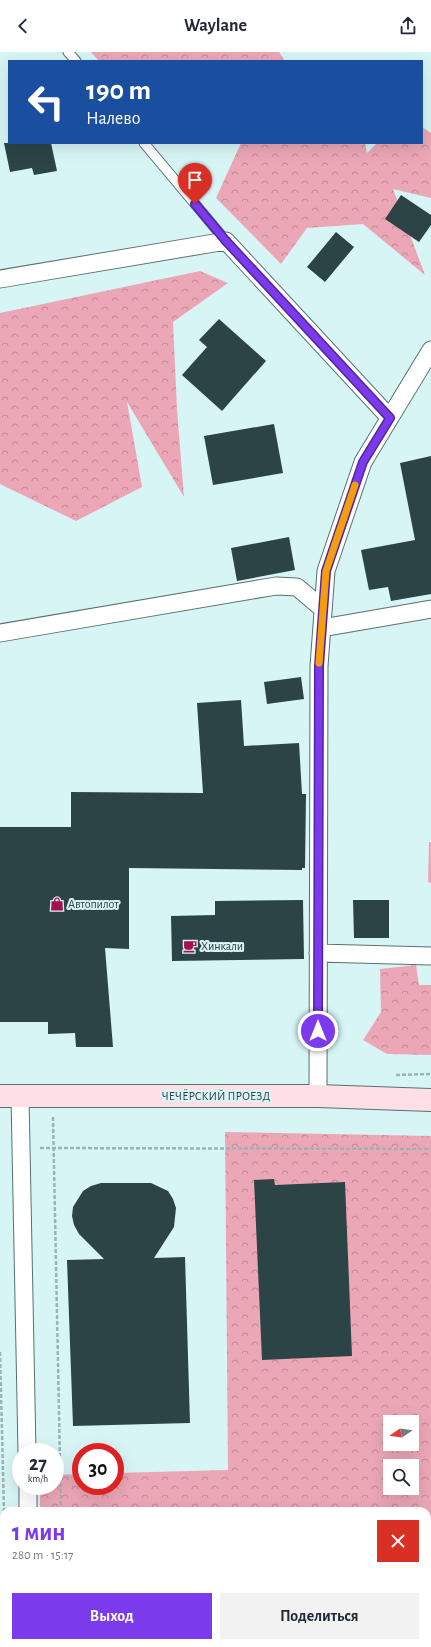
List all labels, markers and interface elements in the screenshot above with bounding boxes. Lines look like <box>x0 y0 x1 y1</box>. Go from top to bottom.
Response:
icon: back <box>12 15 34 37</box>
icon: share <box>397 15 419 37</box>
text: Waylane <box>184 17 247 35</box>
icon: left <box>20 76 72 128</box>
text: 190 m <box>86 77 151 105</box>
text: Налево <box>86 110 140 128</box>
pin <box>178 163 212 204</box>
icon: arrive <box>184 169 206 191</box>
shop icon: Автопилот <box>49 896 65 912</box>
place label: Автопилот <box>68 898 119 910</box>
cafe icon: Хинкали <box>182 938 198 954</box>
place label: Хинкали <box>201 940 243 952</box>
position arrow <box>297 1010 339 1052</box>
street label: ЧЕЧЁРСКИЙ ПРОЕЗД <box>162 1089 271 1102</box>
north arrow <box>383 1415 419 1451</box>
map controls <box>383 1415 419 1495</box>
speed limit sign: 30 <box>72 1443 124 1495</box>
text: 27 <box>29 1454 47 1474</box>
button: search <box>383 1459 419 1495</box>
text: km/h <box>28 1474 48 1484</box>
button: close <box>377 1520 419 1562</box>
text: 1 мин <box>12 1521 66 1545</box>
text: 280 m · 15:17 <box>12 1549 74 1562</box>
button: Выход <box>12 1593 212 1639</box>
button: Поделиться <box>220 1593 419 1639</box>

